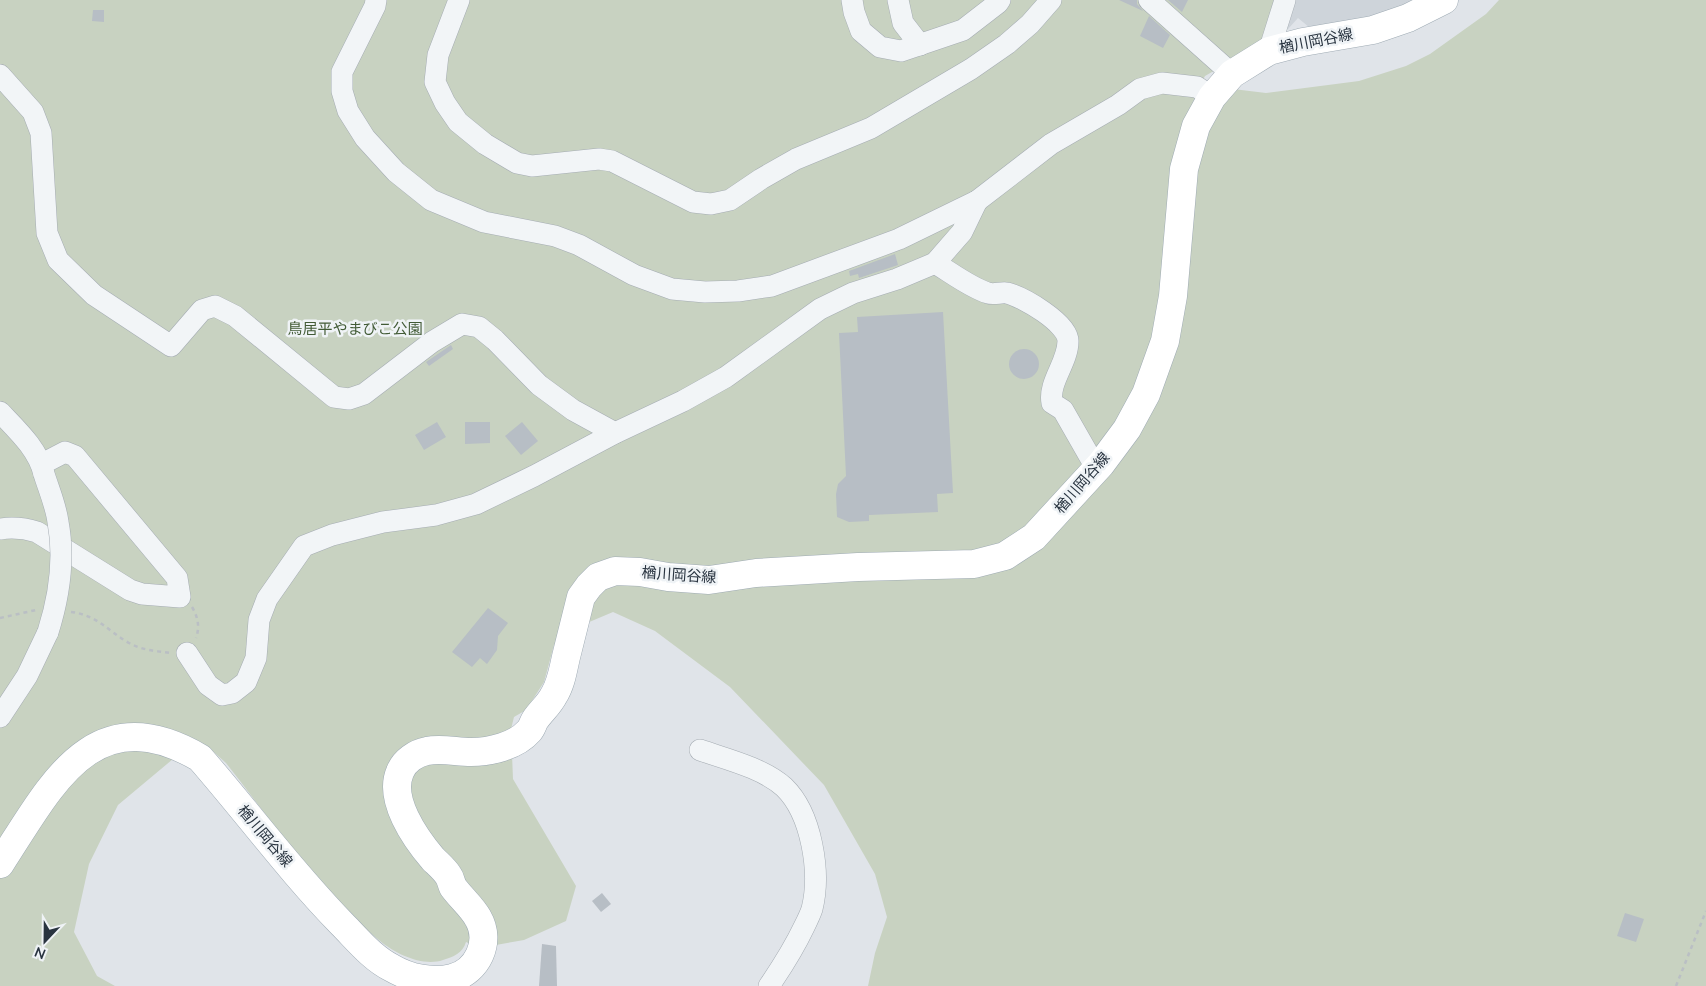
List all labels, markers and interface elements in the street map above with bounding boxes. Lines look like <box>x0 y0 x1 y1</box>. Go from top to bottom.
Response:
street label: 楢川岡谷線 <box>1277 24 1355 58</box>
park label: 鳥居平やまびこ公園 <box>287 319 423 339</box>
street label: 楢川岡谷線 <box>1050 448 1114 518</box>
street label: 楢川岡谷線 <box>641 562 717 588</box>
street label: 楢川岡谷線 <box>233 801 297 871</box>
north arrow <box>20 916 70 966</box>
text: N <box>32 942 49 963</box>

